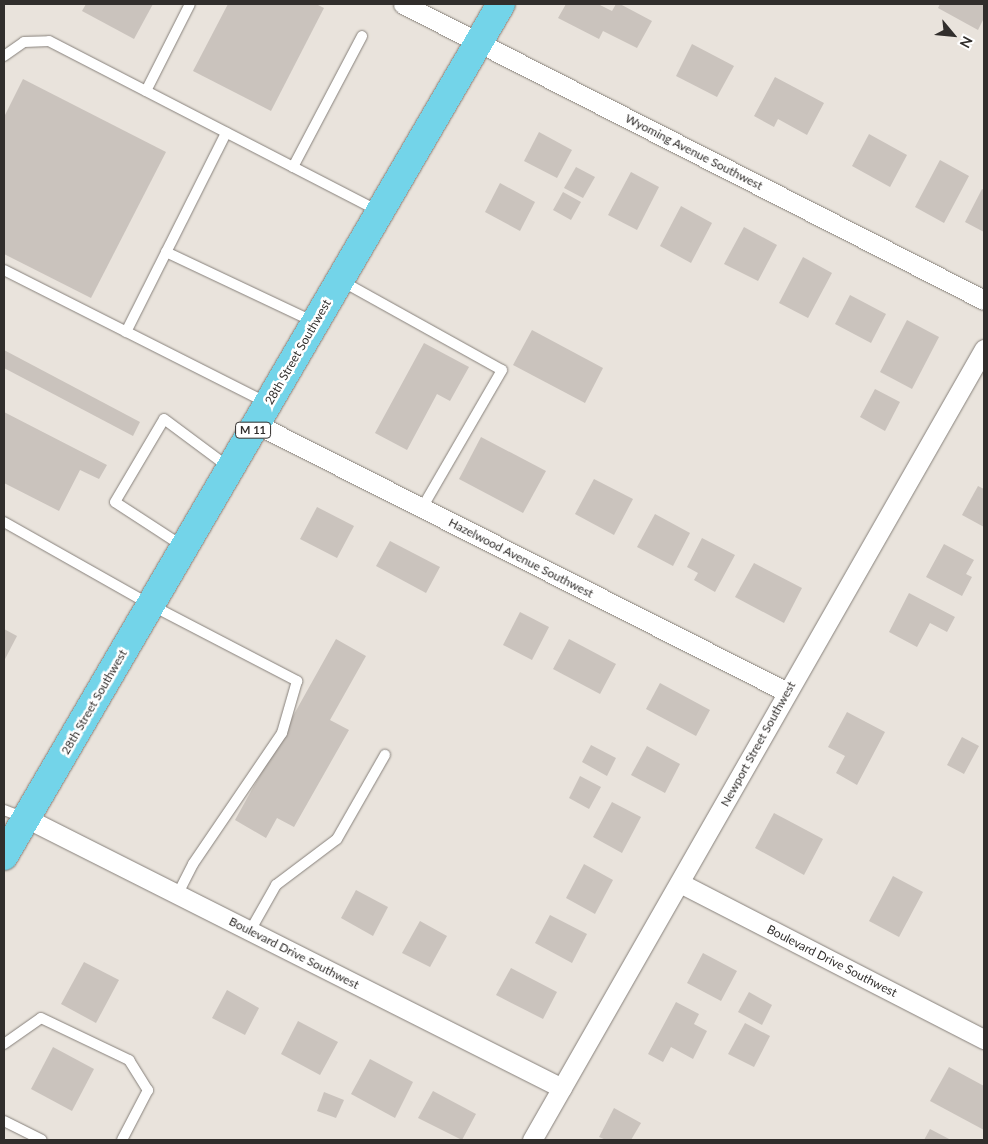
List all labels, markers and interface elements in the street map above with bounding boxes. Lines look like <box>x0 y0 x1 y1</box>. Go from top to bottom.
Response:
north arrow <box>928 10 978 60</box>
text: N <box>957 34 977 51</box>
street label: Wyoming Avenue Southwest <box>623 111 765 193</box>
street label: 28th Street Southwest <box>262 297 334 407</box>
road number: M 11 <box>234 422 272 438</box>
street label: Hazelwood Avenue Southwest <box>446 515 596 601</box>
street label: 28th Street Southwest <box>58 647 130 757</box>
street label: Newport Street Southwest <box>718 679 798 809</box>
street label: Boulevard Drive Southwest <box>227 914 361 992</box>
street label: Boulevard Drive Southwest <box>765 922 899 1000</box>

